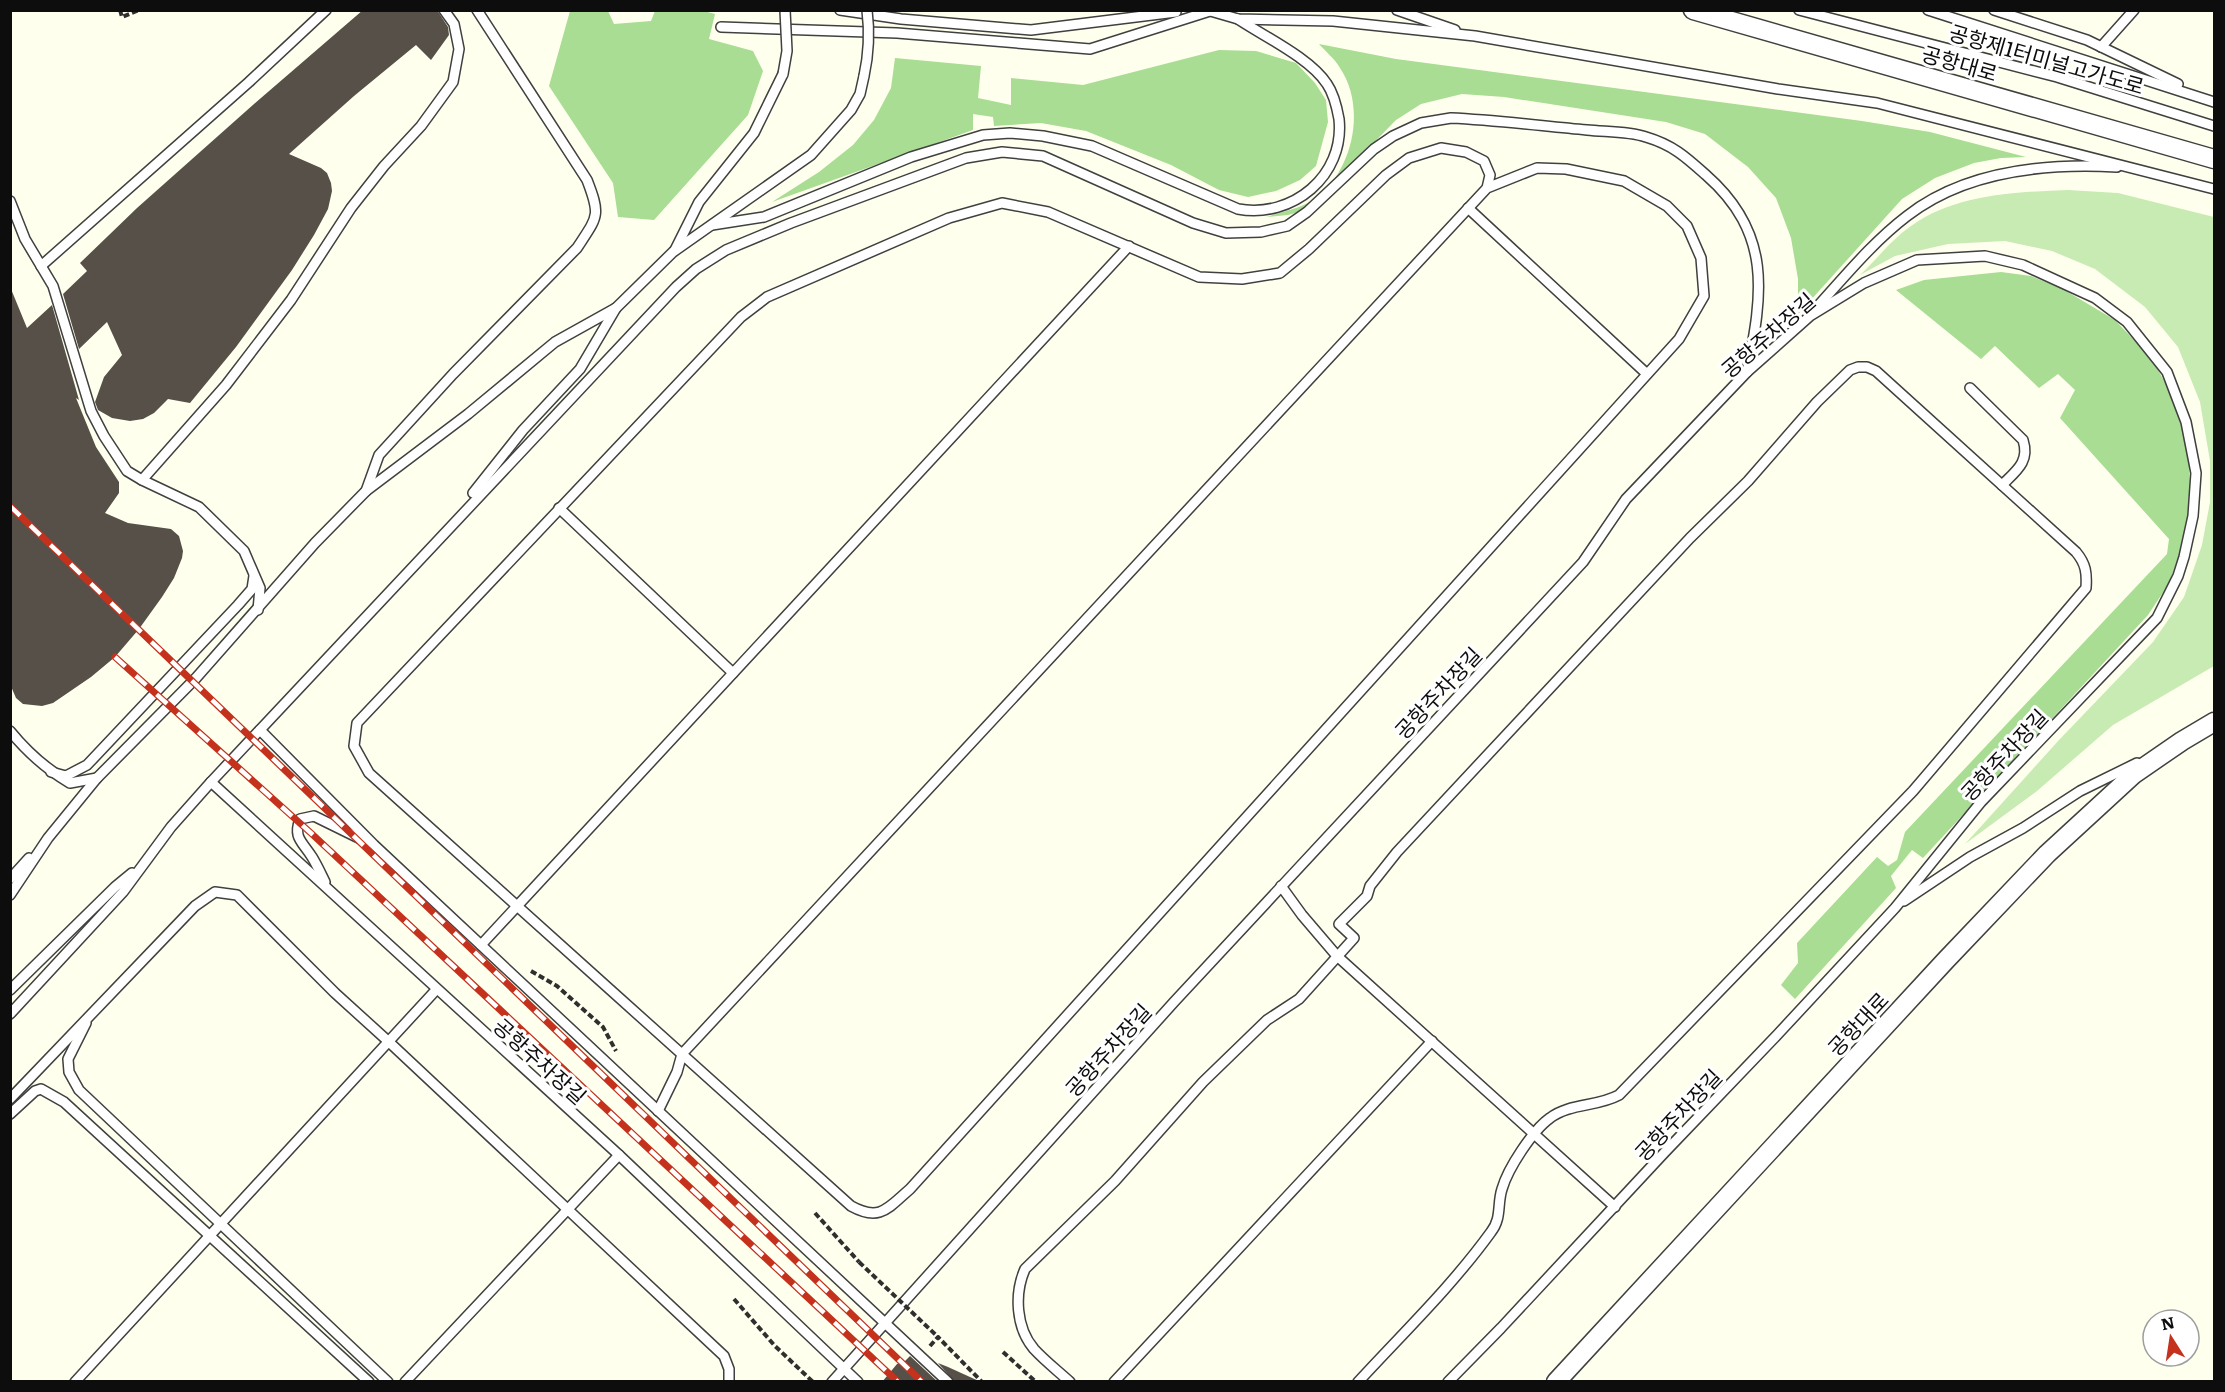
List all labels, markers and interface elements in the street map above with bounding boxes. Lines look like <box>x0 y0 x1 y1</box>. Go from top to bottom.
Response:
street label: 공항제1터미널고가도로 <box>1946 15 2148 101</box>
street label: 공항대로 <box>1919 36 2001 88</box>
street label: 공항주차장길 <box>1713 284 1821 384</box>
street label: 공항주차장길 <box>1386 639 1488 745</box>
street label: 공항주차장길 <box>1952 701 2054 807</box>
street label: 공항대로 <box>1819 984 1895 1062</box>
street label: 공항주차장길 <box>1057 996 1157 1102</box>
street label: 공항주차장길 <box>488 1010 594 1110</box>
street label: 공항주차장길 <box>1626 1061 1728 1167</box>
north arrow <box>2141 1308 2201 1368</box>
text: N <box>2159 1309 2177 1335</box>

